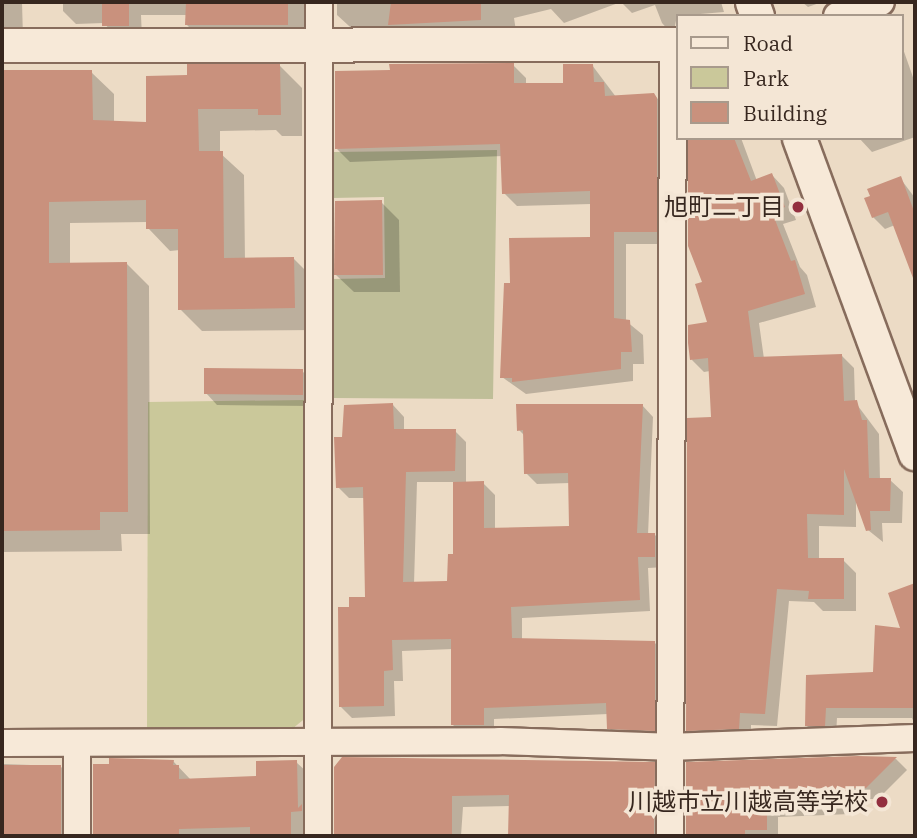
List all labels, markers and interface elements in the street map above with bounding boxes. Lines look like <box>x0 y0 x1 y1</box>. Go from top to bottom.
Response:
legend <box>676 14 903 140</box>
text: Road <box>743 29 793 57</box>
text: Park <box>743 64 789 92</box>
text: Building <box>743 99 827 127</box>
place label: 旭町二丁目 <box>664 193 784 221</box>
marker: 旭町二丁目 <box>790 199 806 215</box>
place label: 川越市立川越高等学校 <box>628 788 868 816</box>
marker: 川越市立川越高等学校 <box>874 794 890 810</box>

